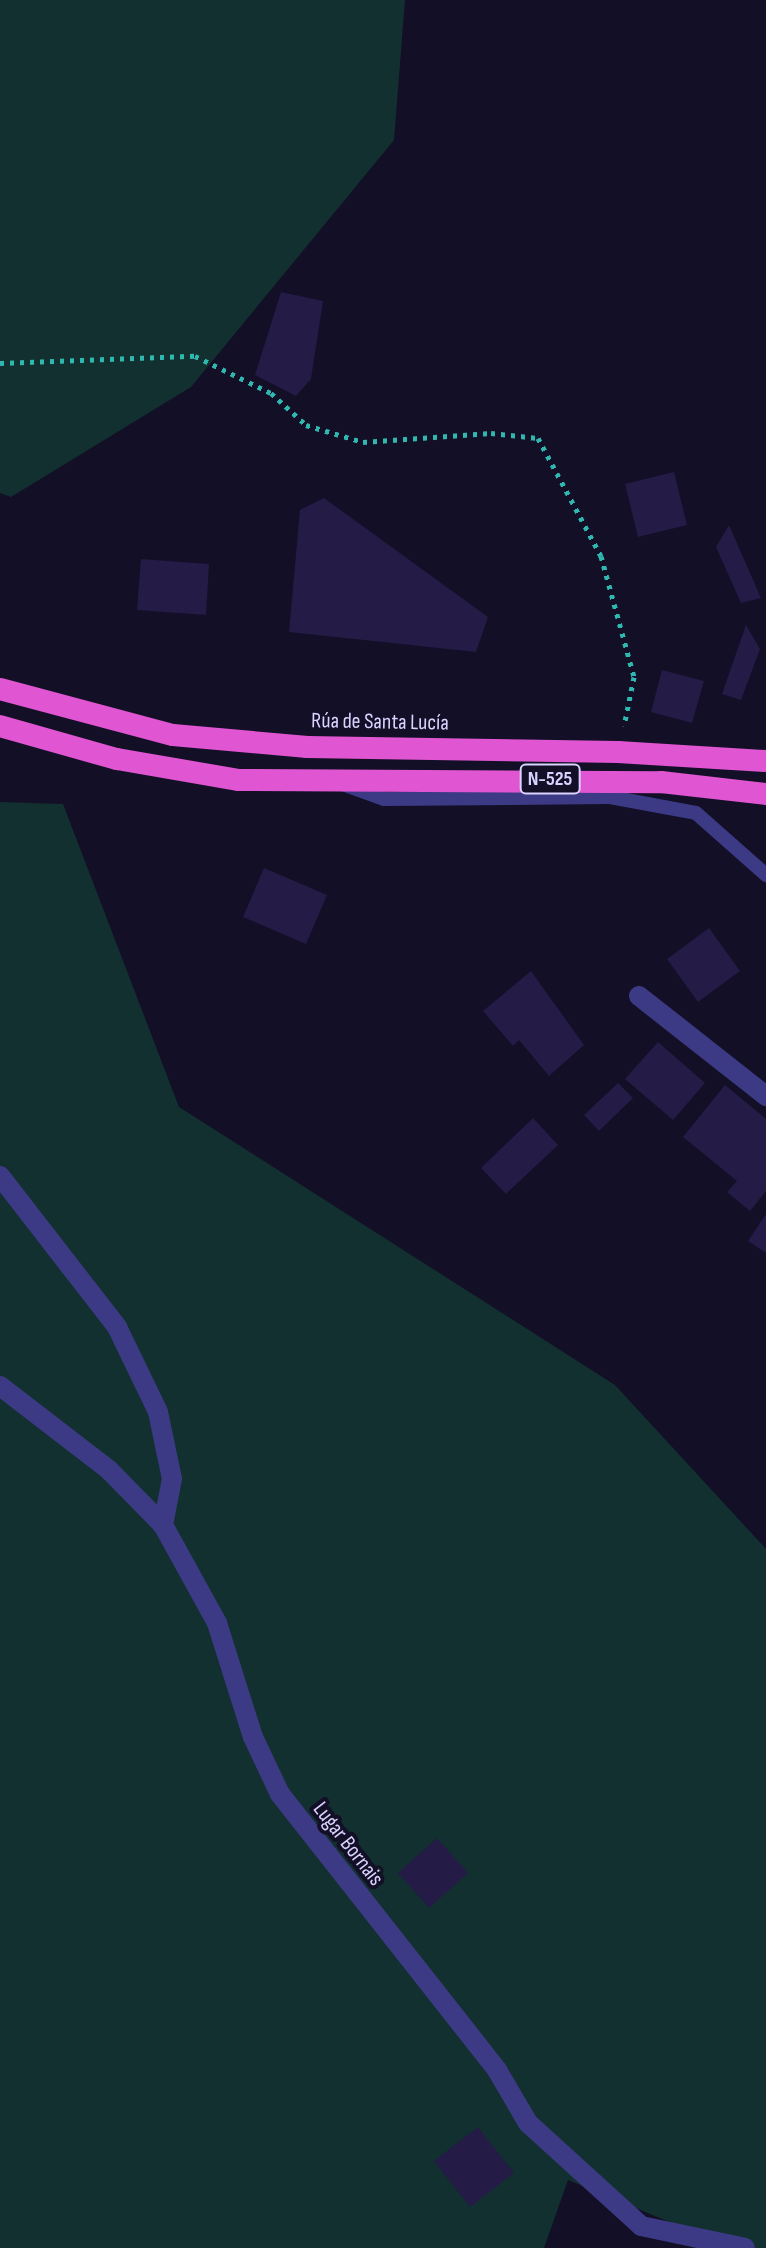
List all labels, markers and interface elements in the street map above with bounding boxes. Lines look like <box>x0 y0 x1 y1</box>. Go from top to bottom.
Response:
street label: Rúa de Santa Lucía <box>311 708 449 736</box>
road number: N-525 <box>518 763 582 795</box>
street label: Lugar Bornais <box>307 1797 389 1891</box>

